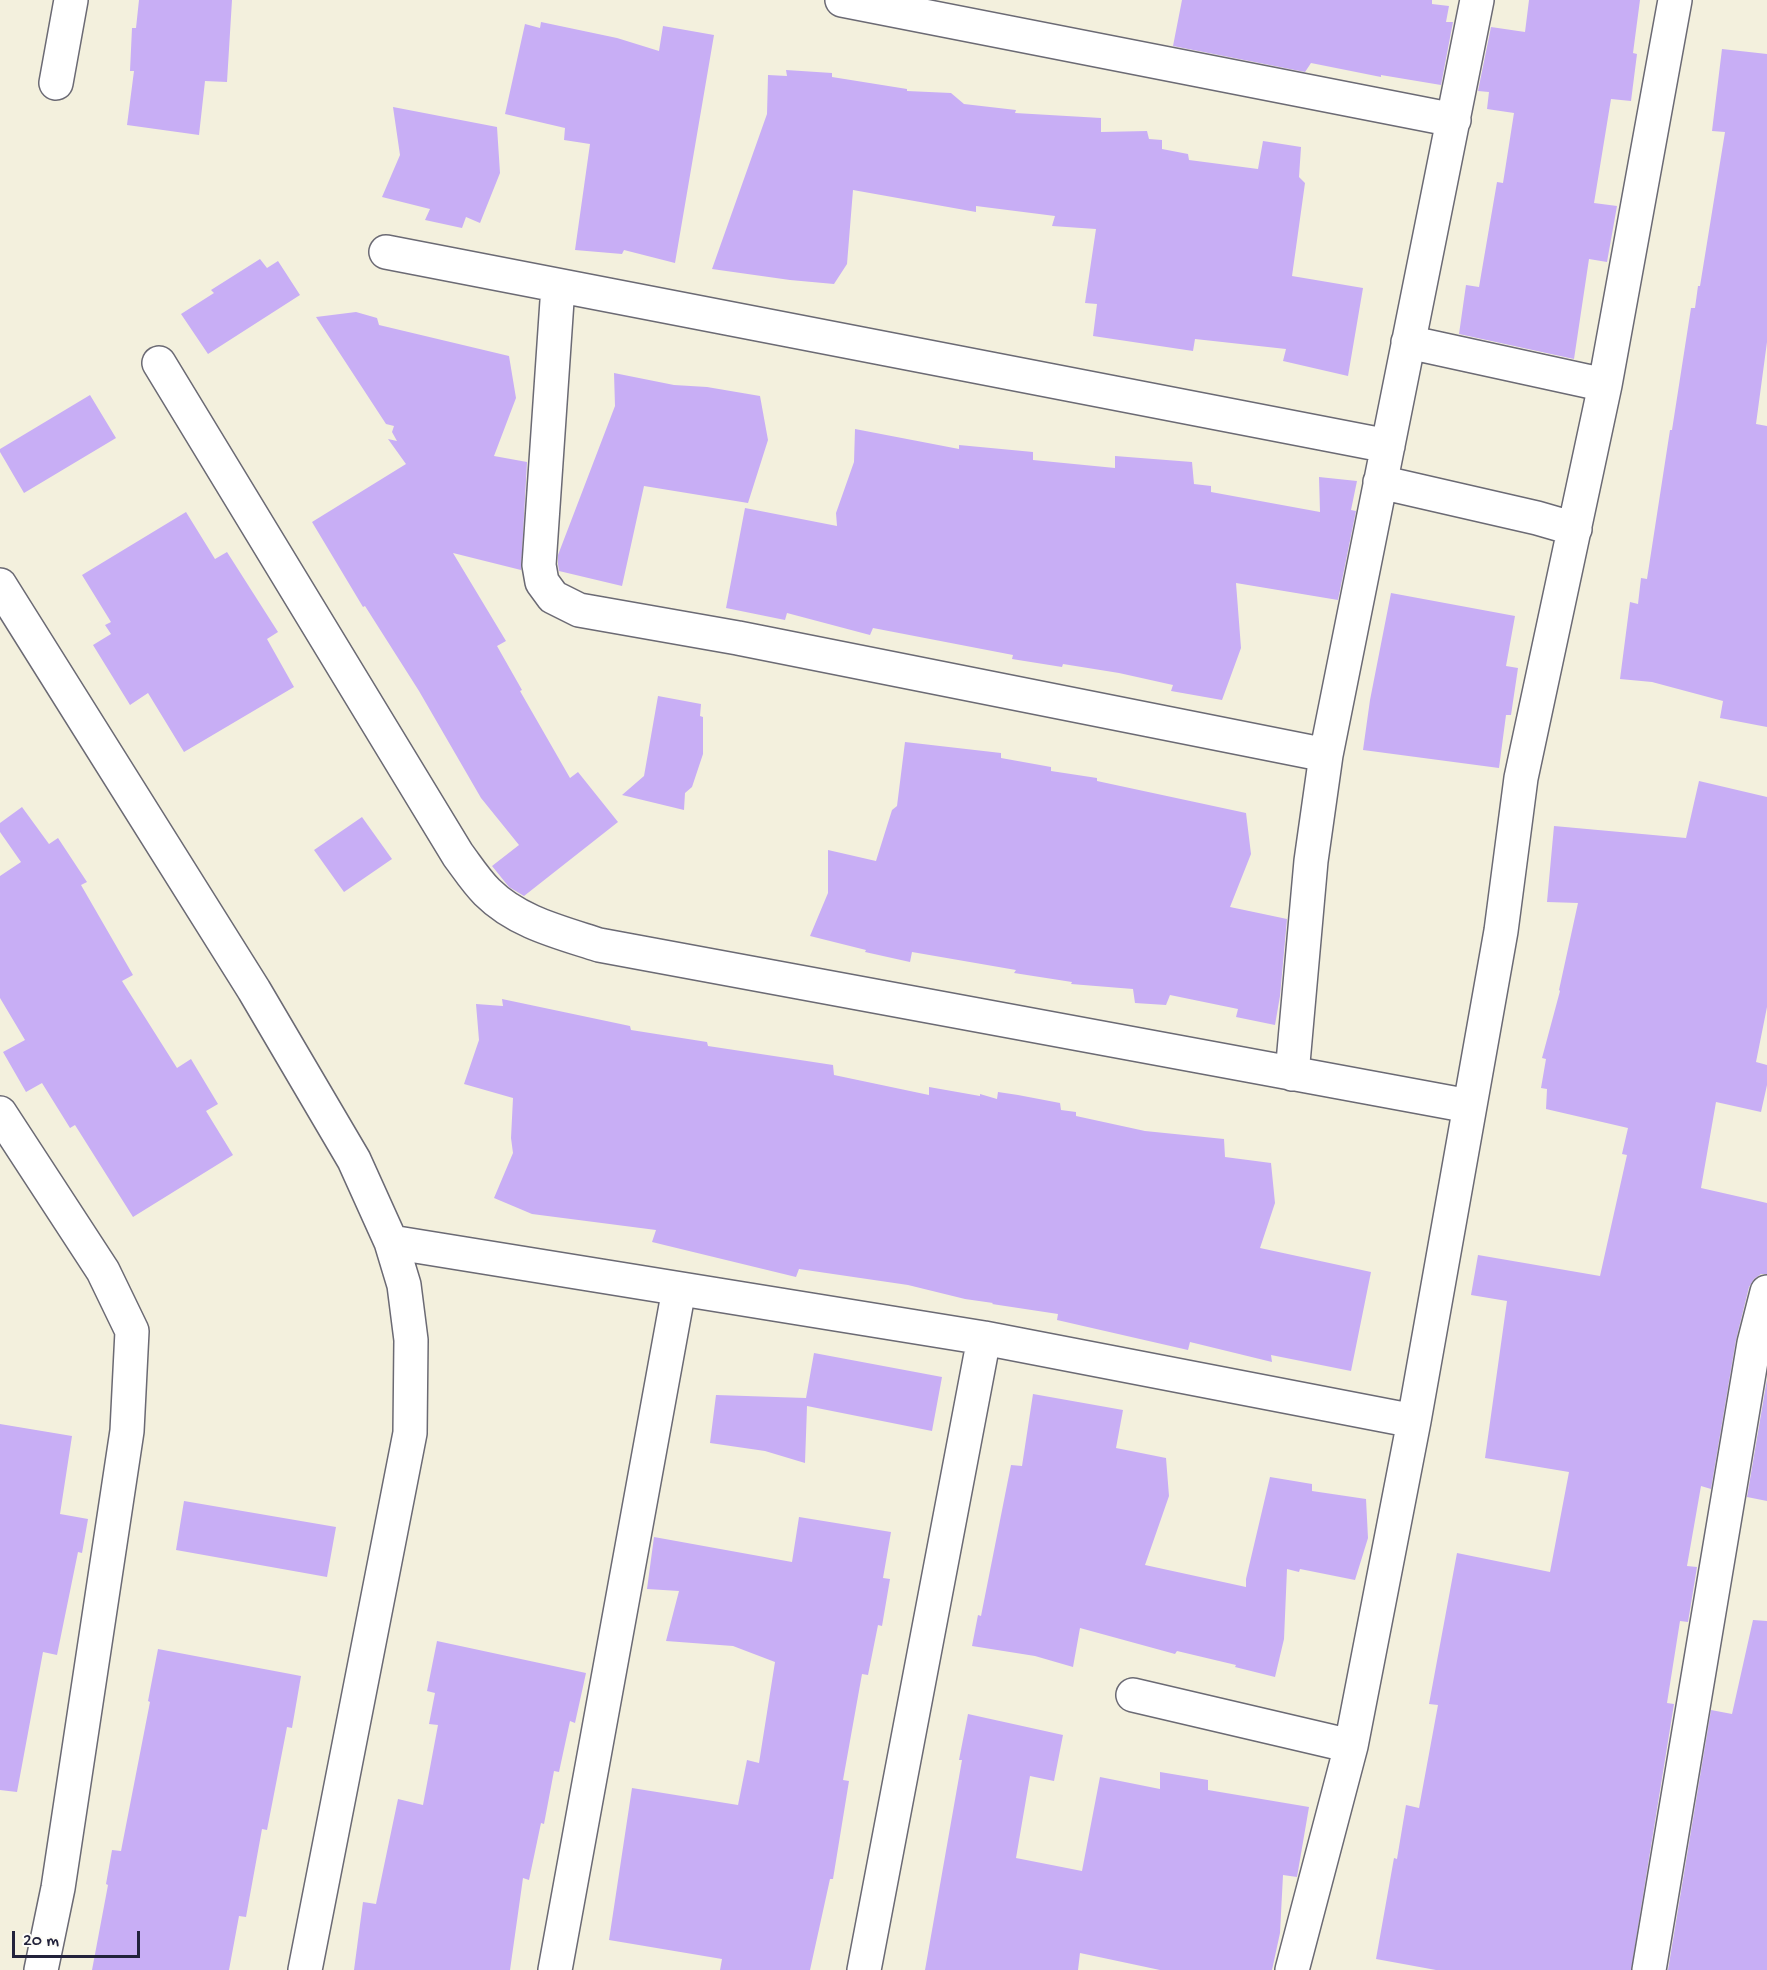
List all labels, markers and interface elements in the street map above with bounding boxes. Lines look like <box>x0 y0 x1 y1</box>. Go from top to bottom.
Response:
scale bar <box>15 1919 142 1957</box>
text: 20 m <box>23 1931 59 1952</box>

